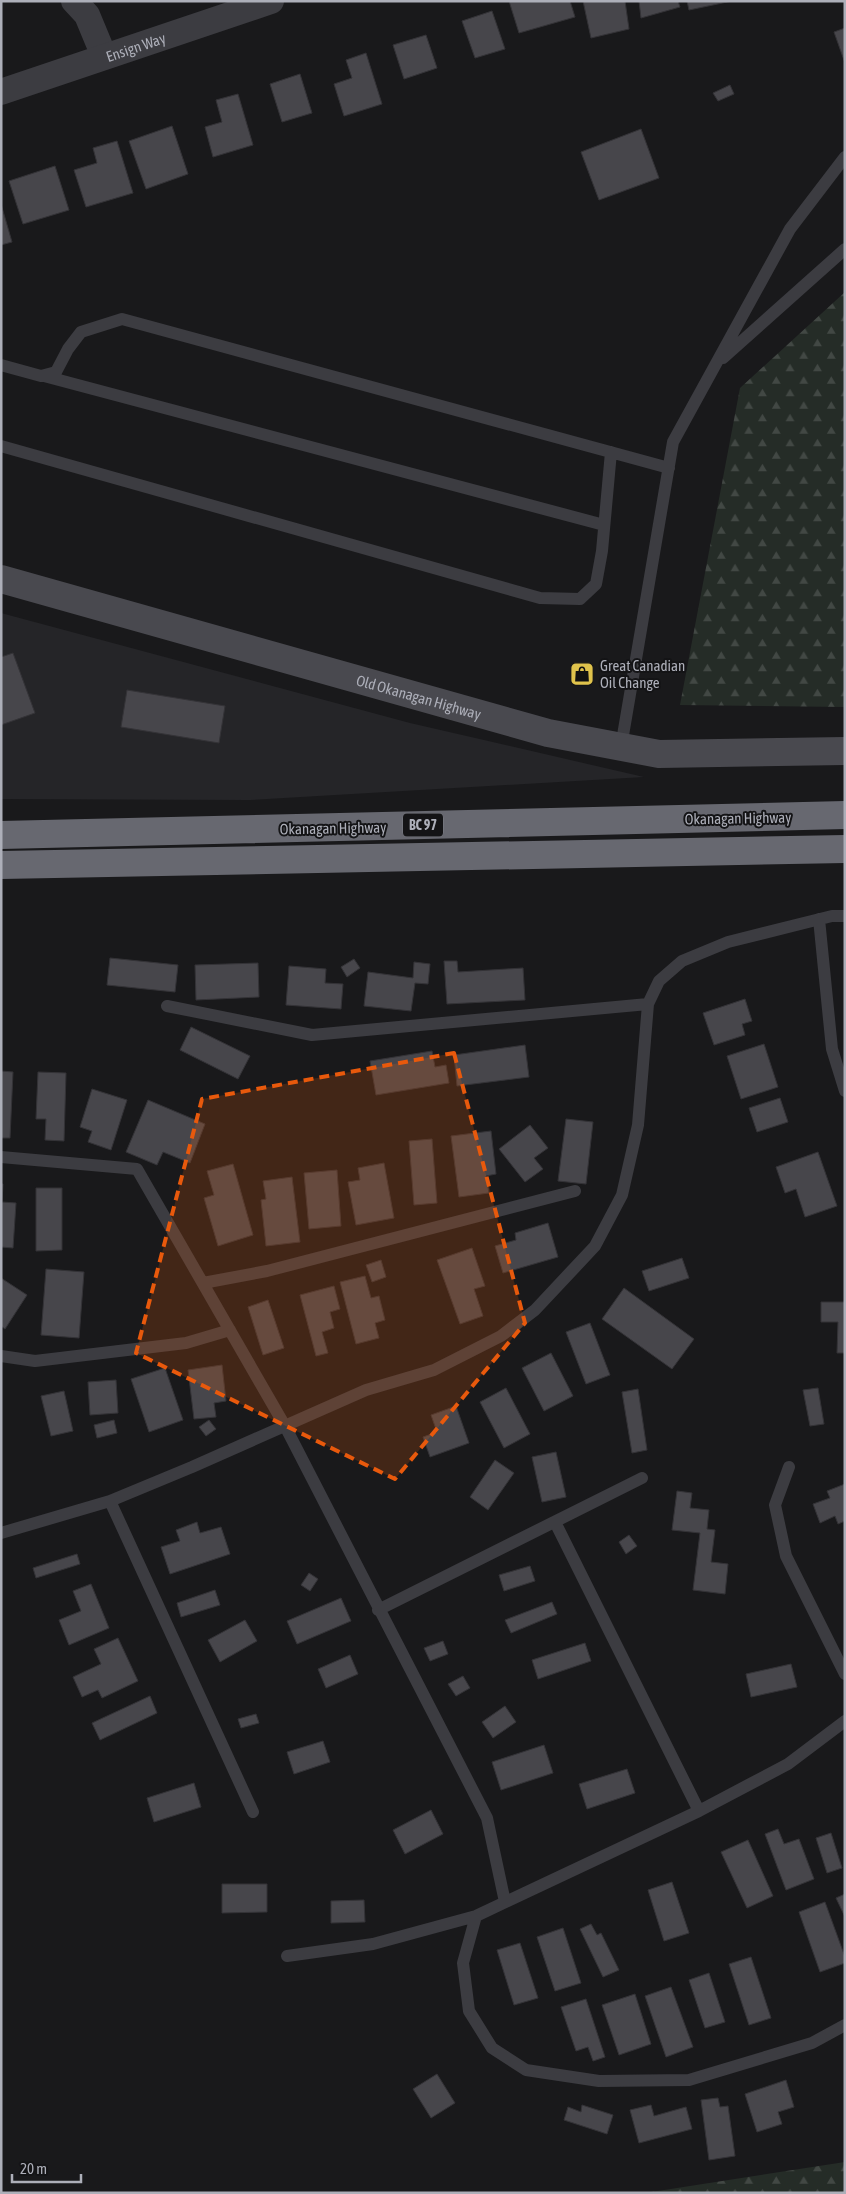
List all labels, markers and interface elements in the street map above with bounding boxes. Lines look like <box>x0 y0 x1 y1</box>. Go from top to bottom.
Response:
street label: Ensign Way <box>104 29 168 65</box>
place label: Great Canadian Oil Change <box>600 657 685 691</box>
shop icon: Great Canadian Oil Change <box>569 661 595 687</box>
street label: Old Okanagan Highway <box>354 671 483 722</box>
street label: Okanagan Highway <box>684 809 792 827</box>
road number: BC 97 <box>403 814 443 836</box>
street label: Okanagan Highway <box>279 819 387 837</box>
scale bar <box>12 2152 81 2184</box>
text: 20 m <box>20 2160 47 2177</box>

